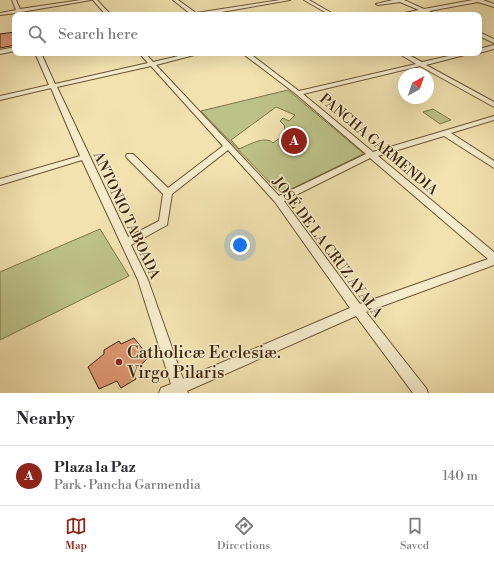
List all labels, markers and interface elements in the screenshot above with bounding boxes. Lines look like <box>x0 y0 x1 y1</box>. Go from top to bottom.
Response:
search box <box>12 12 482 56</box>
icon: search <box>26 23 48 45</box>
text: Search here <box>58 25 138 44</box>
north arrow <box>398 68 434 104</box>
street label: PANCHA GARMENDIA <box>316 90 441 200</box>
pin: A <box>281 126 307 156</box>
street label: ANTONIO TABOADA <box>88 148 164 282</box>
street label: JOSÉ DE LA CRUZ AYALA <box>268 172 388 322</box>
your location <box>230 235 250 255</box>
place label: Catholicæ Ecclesiæ. Virgo Pilaris <box>126 342 281 384</box>
marker: Catholicæ Ecclesiæ. Virgo Pilaris <box>114 357 124 367</box>
text: Nearby <box>16 408 75 430</box>
text: Plaza la Paz <box>54 458 136 477</box>
text: A <box>24 468 34 484</box>
text: 140 m <box>442 468 478 484</box>
text: Park · Pancha Garmendia <box>54 477 201 493</box>
tab: Map <box>65 515 87 553</box>
tab: Directions <box>217 515 270 553</box>
tab: Saved <box>400 515 429 553</box>

